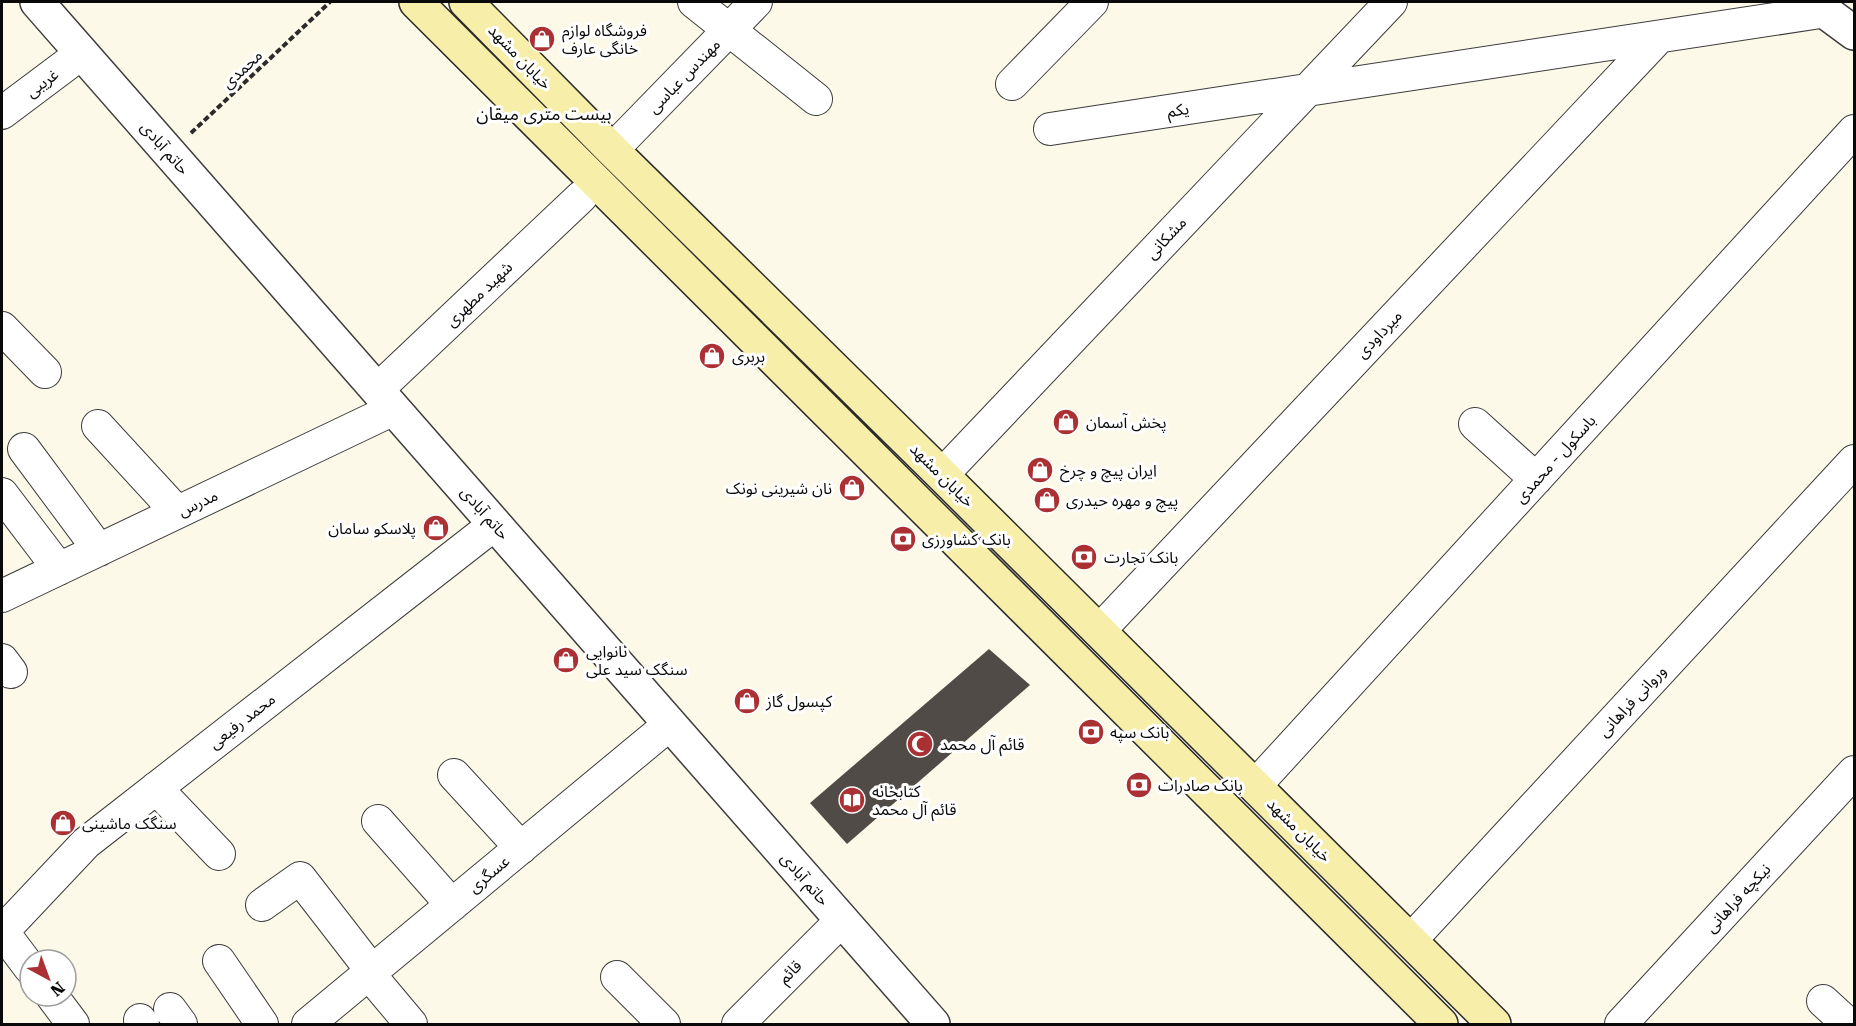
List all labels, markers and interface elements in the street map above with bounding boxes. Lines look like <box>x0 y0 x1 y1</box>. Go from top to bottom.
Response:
street label: خیابان مشهد <box>484 21 556 93</box>
place label: فروشگاه لوازم خانگی عارف <box>562 21 647 58</box>
shop icon: فروشگاه لوازم خانگی عارف <box>527 24 557 54</box>
street label: مهندس عباسی <box>644 35 724 117</box>
street label: محمدی <box>218 46 266 92</box>
street label: غریبی <box>22 65 62 101</box>
street label: یکم <box>1166 99 1191 124</box>
district label: بیست متری میقان <box>476 103 612 125</box>
street label: حاتم آبادی <box>134 117 193 181</box>
street label: مشکانی <box>1142 213 1190 263</box>
street label: شهید مطهری <box>442 257 516 331</box>
street label: میرداودی <box>1352 306 1406 362</box>
shop icon: بربری <box>697 341 727 371</box>
place label: بربری <box>732 347 765 366</box>
shop icon: پخش آسمان <box>1051 407 1081 437</box>
street label: باسکول - محمدی <box>1510 411 1600 508</box>
place label: پخش آسمان <box>1086 413 1167 433</box>
street label: خیابان مشهد <box>906 439 978 511</box>
shop icon: ایران پیچ و چرخ <box>1025 455 1055 485</box>
place label: ایران پیچ و چرخ <box>1060 461 1157 483</box>
shop icon: نان شیرینی نونک <box>837 473 867 503</box>
place label: نان شیرینی نونک <box>726 479 832 498</box>
street label: حاتم آبادی <box>454 482 513 546</box>
shop icon: پیچ و مهره حیدری <box>1032 485 1062 515</box>
street label: مدرس <box>175 486 221 520</box>
place label: پیچ و مهره حیدری <box>1066 491 1178 513</box>
shop icon: پلاسکو سامان <box>421 513 451 543</box>
place label: پلاسکو سامان <box>328 519 416 539</box>
bank icon: بانک کشاورزی <box>888 524 918 554</box>
place label: بانک کشاورزی <box>922 530 1011 549</box>
bank icon: بانک تجارت <box>1069 542 1099 572</box>
place label: بانک تجارت <box>1104 548 1178 567</box>
place label: نانوایی سنگک سید علی <box>586 642 688 679</box>
shop icon: نانوایی سنگک سید علی <box>551 645 581 675</box>
street label: وروانی فراهانی <box>1594 661 1670 741</box>
shop icon: کپسول گاز <box>732 686 762 716</box>
street label: محمد رفیعی <box>205 689 279 753</box>
place label: کپسول گاز <box>765 692 832 712</box>
bank icon: بانک سپه <box>1076 717 1106 747</box>
place label: بانک سپه <box>1110 723 1169 743</box>
mosque icon: قائم آل محمد <box>905 729 935 759</box>
place label: قائم آل محمد <box>940 735 1024 757</box>
bank icon: بانک صادرات <box>1124 770 1154 800</box>
place label: بانک صادرات <box>1158 776 1243 795</box>
place label: کتابخانه قائم آل محمد <box>872 782 956 822</box>
library icon: کتابخانه قائم آل محمد <box>837 785 867 815</box>
street label: خیابان مشهد <box>1263 794 1335 866</box>
shop icon: سنگک ماشینی <box>48 808 78 838</box>
place label: سنگک ماشینی <box>82 814 177 833</box>
street label: حاتم آبادی <box>774 848 833 912</box>
street label: عسگری <box>464 851 514 897</box>
street label: نیکچه فراهانی <box>1701 860 1775 937</box>
north arrow <box>18 948 78 1008</box>
street label: قائم <box>774 956 808 990</box>
text: N <box>47 978 68 1000</box>

